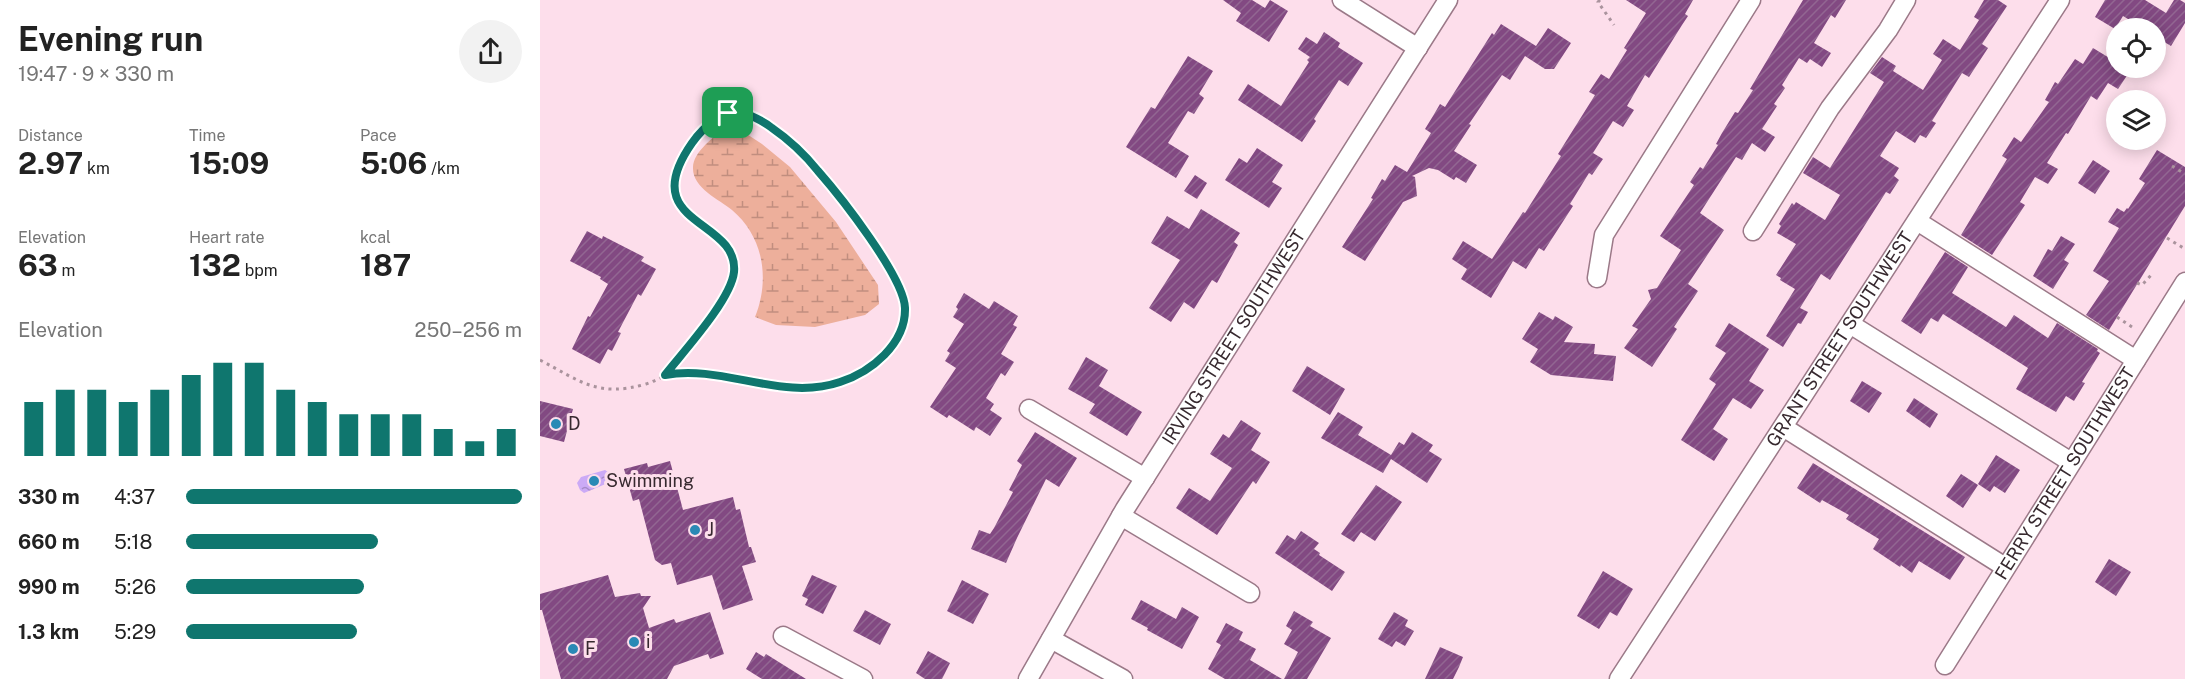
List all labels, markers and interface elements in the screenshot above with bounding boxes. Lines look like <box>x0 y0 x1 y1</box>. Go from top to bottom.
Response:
map controls <box>2106 18 2166 150</box>
button: locate <box>2106 18 2166 78</box>
text: Evening run <box>18 20 203 58</box>
button: share <box>459 20 522 83</box>
text: 19:47 · 9 × 330 m <box>18 62 174 86</box>
pin <box>702 87 753 138</box>
button: layers <box>2106 90 2166 150</box>
icon: arrive <box>711 96 744 129</box>
text: Distance <box>18 126 83 145</box>
text: Time <box>189 126 225 145</box>
text: Pace <box>360 126 397 145</box>
text: 2.97 <box>18 145 83 181</box>
text: 15:09 <box>189 145 269 181</box>
text: 5:06 <box>360 145 427 181</box>
text: km <box>83 159 110 178</box>
text: /km <box>427 159 460 178</box>
street label: IRVING STREET SOUTHWEST <box>1158 225 1310 448</box>
street label: GRANT STREET SOUTHWEST <box>1762 227 1917 451</box>
text: Elevation <box>18 228 86 247</box>
text: Heart rate <box>189 228 265 247</box>
text: kcal <box>360 228 391 247</box>
text: 63 <box>18 247 58 283</box>
text: 132 <box>189 247 241 283</box>
text: 187 <box>360 247 411 283</box>
text: m <box>58 261 75 280</box>
text: bpm <box>241 261 278 280</box>
text: Elevation <box>18 318 103 342</box>
text: 250–256 m <box>415 318 522 342</box>
street label: FERRY STREET SOUTHWEST <box>1990 363 2139 583</box>
place label: D <box>568 413 580 434</box>
marker: D <box>549 417 563 431</box>
place label: Swimming <box>606 470 694 491</box>
marker: Swimming <box>587 474 601 488</box>
text: 330 m <box>18 485 80 509</box>
text: 4:37 <box>114 485 155 509</box>
place label: J <box>707 519 714 540</box>
marker: J <box>688 523 702 537</box>
text: 660 m <box>18 530 80 554</box>
text: 5:18 <box>114 530 152 554</box>
text: 990 m <box>18 575 80 599</box>
text: 5:26 <box>114 575 156 599</box>
text: 1.3 km <box>18 620 79 644</box>
text: 5:29 <box>114 620 156 644</box>
place label: i <box>646 631 650 652</box>
marker: i <box>627 635 641 649</box>
place label: F <box>585 638 596 659</box>
marker: F <box>566 642 580 656</box>

